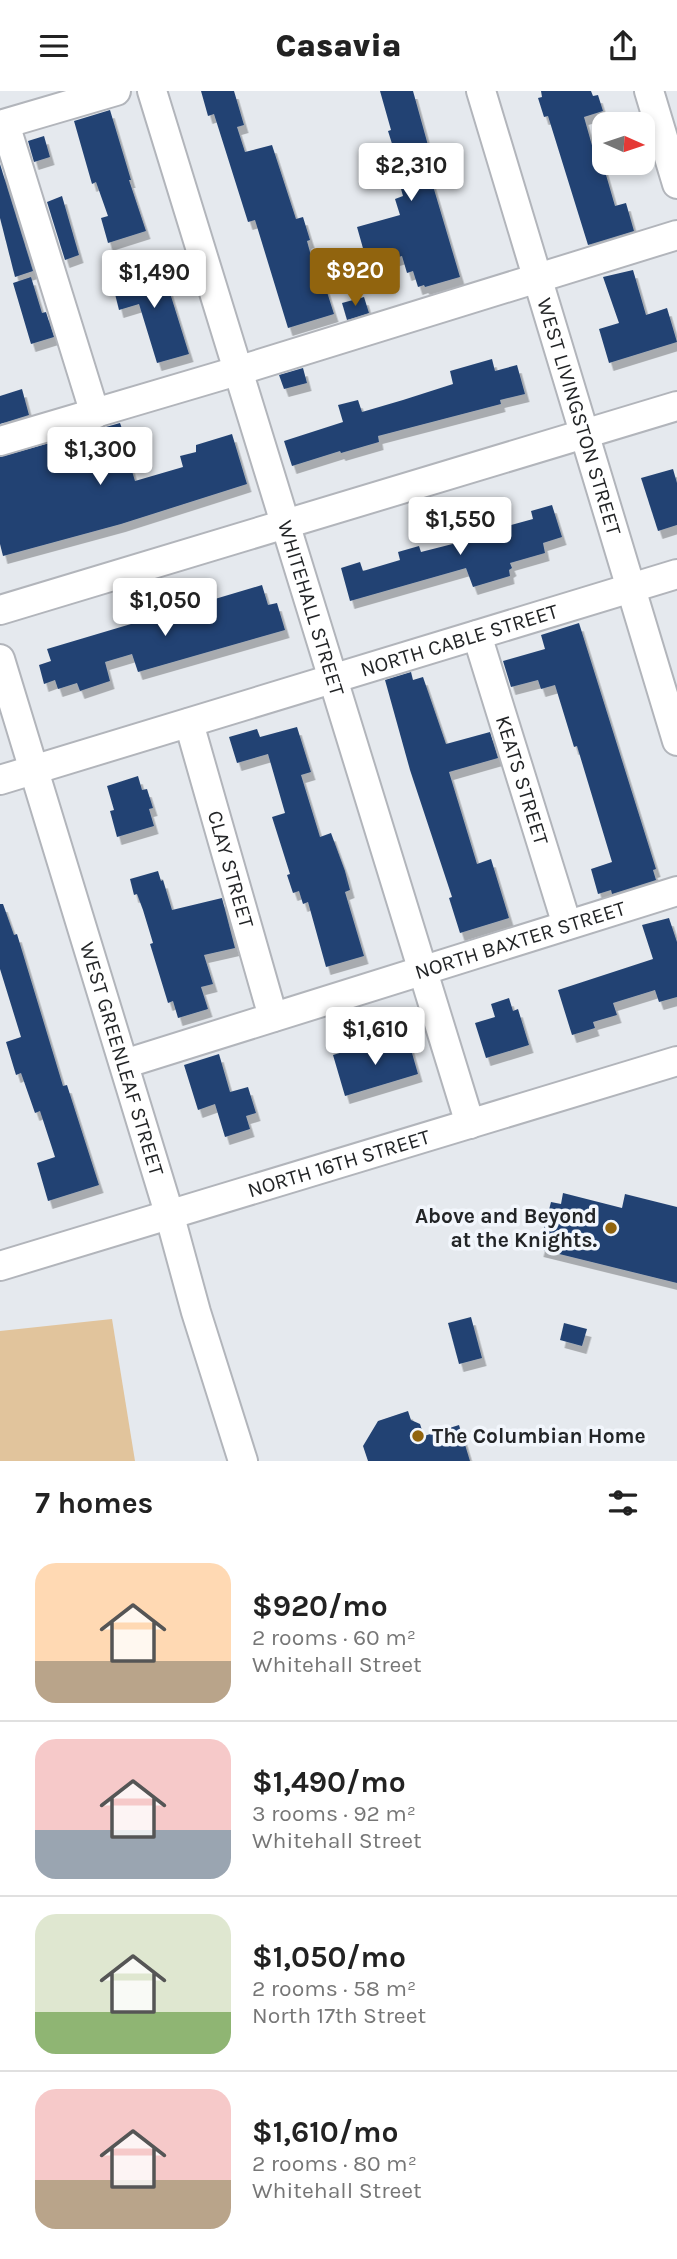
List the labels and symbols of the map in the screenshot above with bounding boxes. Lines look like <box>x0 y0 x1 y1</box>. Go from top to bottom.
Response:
north arrow <box>592 112 654 175</box>
pin: $2,310 <box>354 143 468 203</box>
pin: $920 <box>314 249 396 308</box>
pin: $1,490 <box>97 251 211 310</box>
street label: WEST LIVINGSTON STREET <box>532 295 626 538</box>
pin: $1,300 <box>43 427 157 487</box>
pin: $1,550 <box>403 497 517 557</box>
street label: WHITEHALL STREET <box>273 518 350 699</box>
pin: $1,050 <box>108 579 222 638</box>
street label: NORTH CABLE STREET <box>358 599 561 682</box>
street label: KEATS STREET <box>491 713 554 848</box>
street label: CLAY STREET <box>203 808 259 931</box>
street label: NORTH BAXTER STREET <box>412 896 629 984</box>
street label: WEST GREENLEAF STREET <box>75 939 169 1179</box>
pin: $1,610 <box>318 1007 432 1067</box>
street label: NORTH 16TH STREET <box>245 1124 433 1202</box>
place label: Above and Beyond at the Knights. <box>415 1204 597 1252</box>
marker: Above and Beyond at the Knights. <box>603 1220 619 1236</box>
place label: The Columbian Home <box>432 1424 646 1448</box>
marker: The Columbian Home <box>410 1428 426 1444</box>

